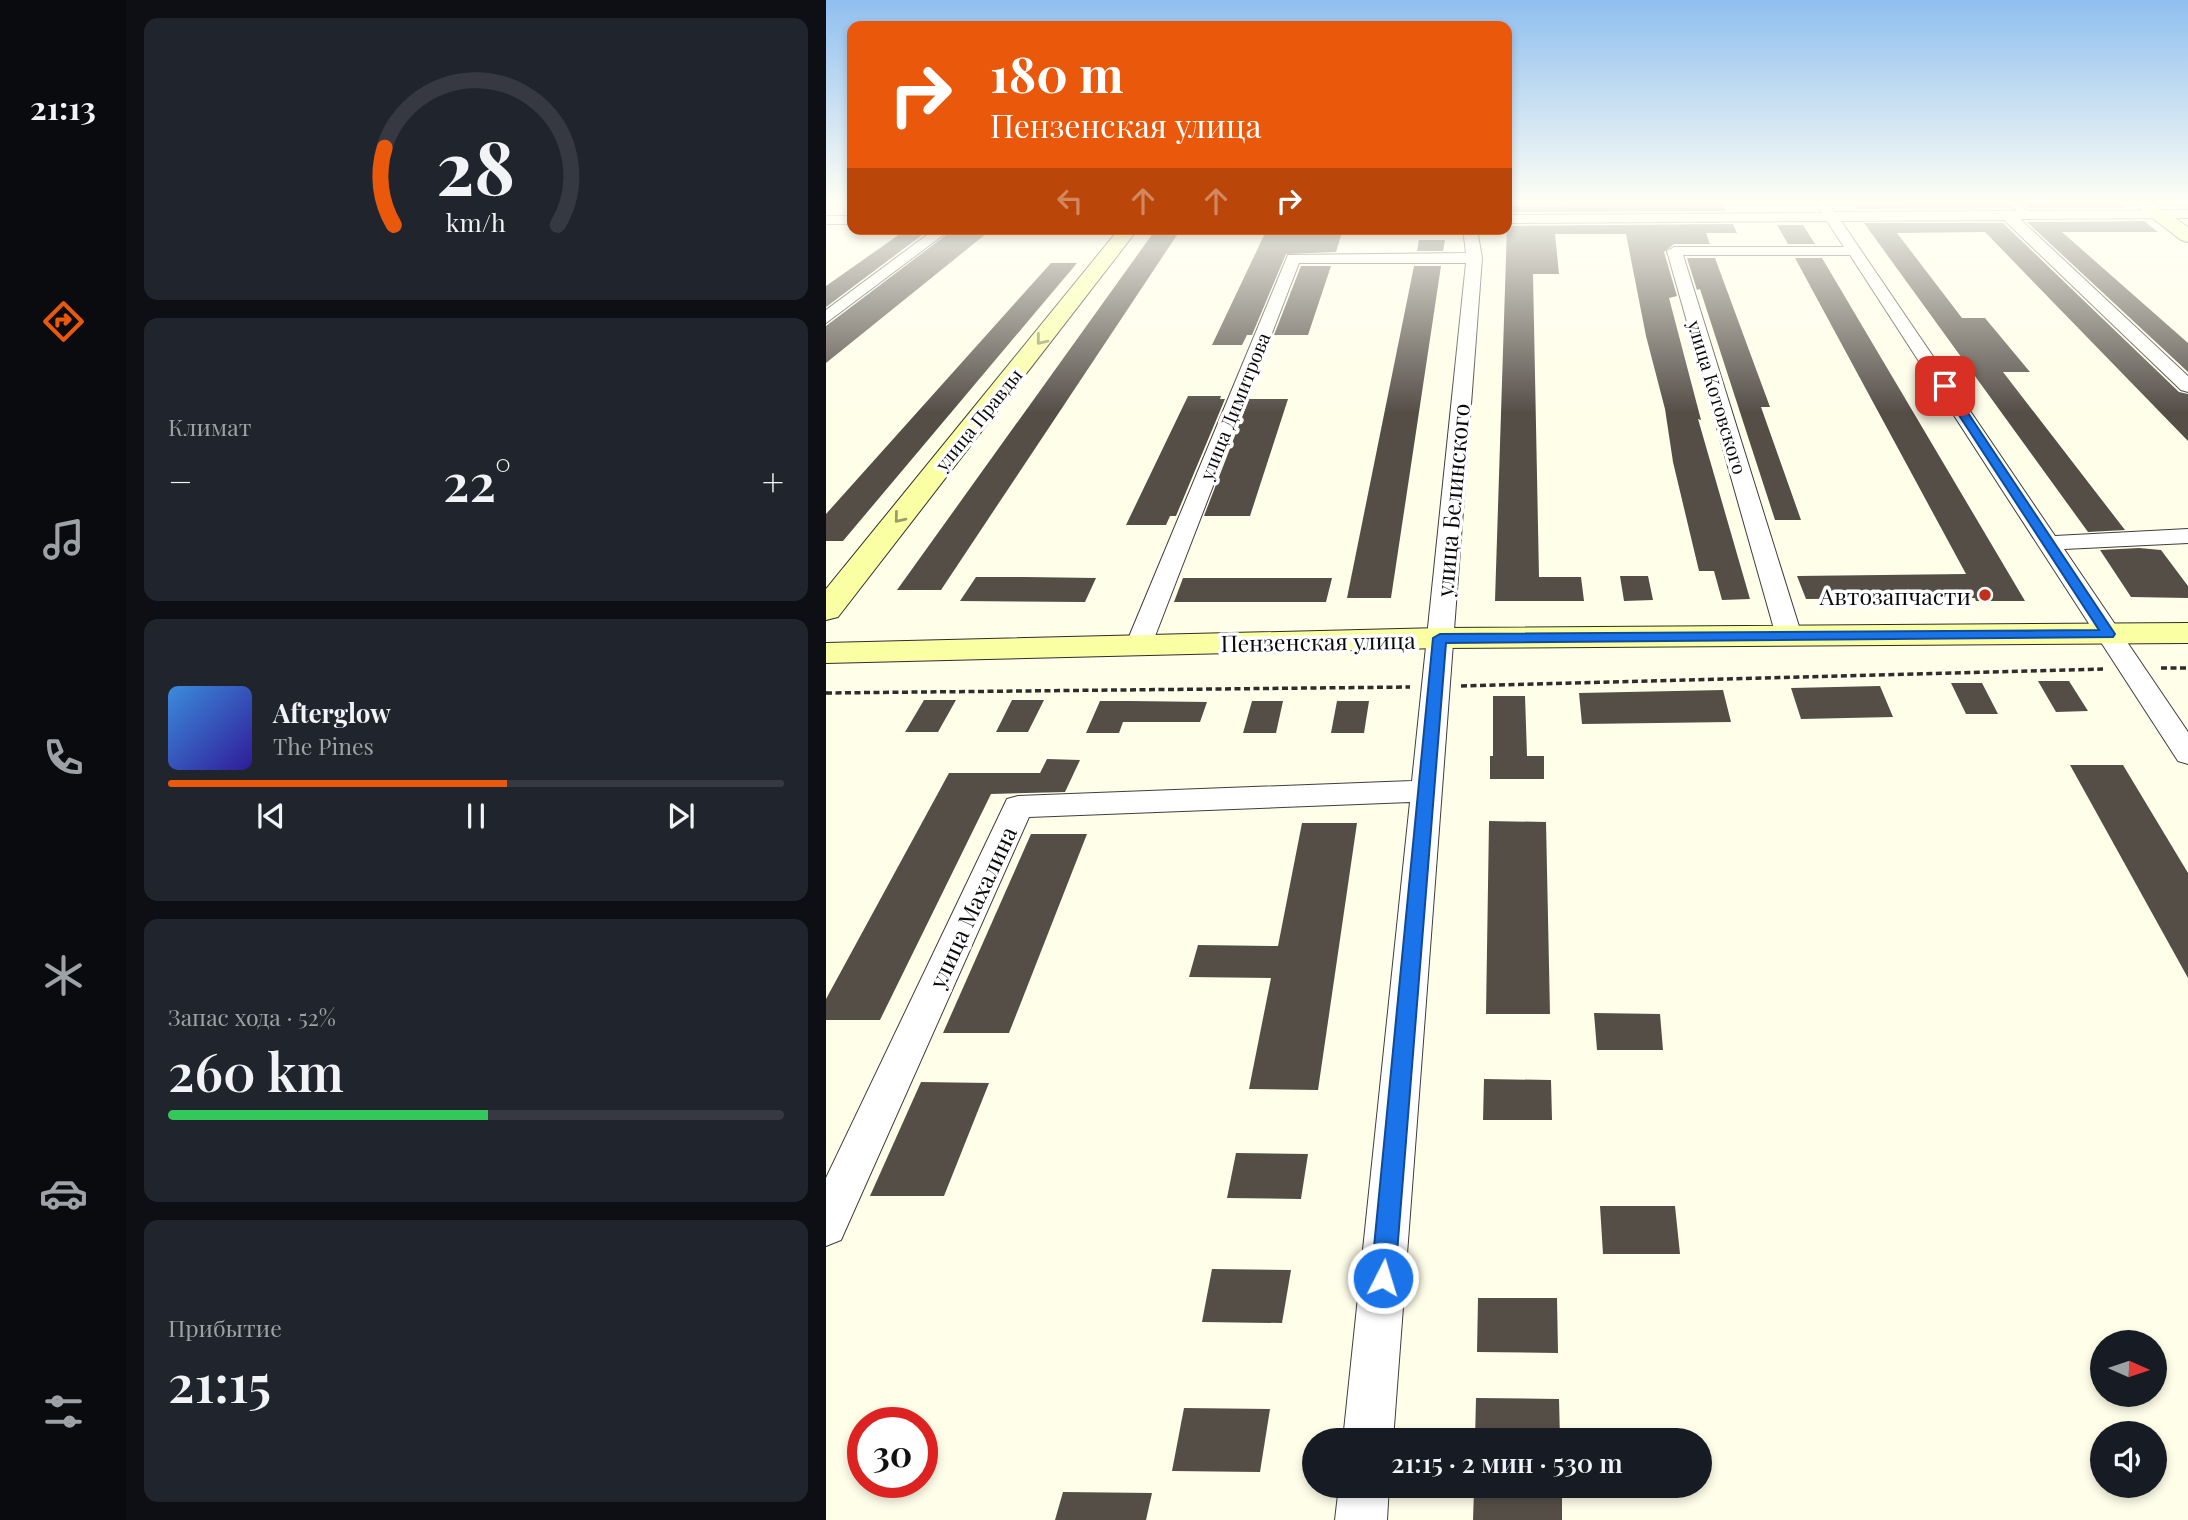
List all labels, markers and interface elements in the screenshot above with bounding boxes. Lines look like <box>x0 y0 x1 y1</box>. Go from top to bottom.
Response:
text: 180 m <box>990 40 1124 105</box>
icon: right <box>875 49 966 140</box>
text: 21:13 <box>30 85 96 128</box>
text: Пензенская улица <box>990 103 1261 146</box>
text: 28 <box>437 117 515 214</box>
icon: left <box>1051 182 1089 220</box>
icon: ahead <box>1124 182 1162 220</box>
icon: ahead <box>1197 182 1235 220</box>
icon: right <box>1270 182 1308 220</box>
text: km/h <box>446 205 506 238</box>
icon: directions <box>39 297 88 346</box>
street label: улица Котовского <box>1682 316 1754 477</box>
street label: улица Димитрова <box>1192 328 1276 485</box>
one-way arrow <box>1037 332 1049 345</box>
pin <box>1915 356 1975 416</box>
street label: улица Правды <box>928 362 1027 477</box>
icon: arrive <box>1926 367 1964 405</box>
street label: улица Белинского <box>1428 402 1476 599</box>
text: Климат <box>168 411 251 442</box>
text: 22° <box>443 446 511 515</box>
text: − <box>168 455 193 506</box>
text: + <box>762 455 784 506</box>
one-way arrow <box>895 510 907 523</box>
icon: music <box>39 515 88 564</box>
place label: Автозапчасти <box>1819 580 1971 611</box>
marker: Автозапчасти <box>1977 587 1993 603</box>
street label: Пензенская улица <box>1220 624 1416 658</box>
text: Afterglow <box>273 695 391 730</box>
text: The Pines <box>273 730 374 761</box>
icon: phone <box>39 733 88 782</box>
icon: previous <box>252 797 290 835</box>
icon: pause <box>457 797 495 835</box>
icon: next <box>662 797 700 835</box>
street label: улица Махалина <box>920 820 1023 994</box>
icon: climate <box>39 951 88 1000</box>
text: Запас хода · 52% <box>168 1001 336 1032</box>
text: 260 km <box>168 1036 344 1105</box>
icon: car <box>39 1169 88 1218</box>
position arrow <box>1346 1241 1420 1315</box>
text: Прибытие <box>168 1312 282 1343</box>
north arrow <box>2090 1330 2166 1407</box>
map controls <box>2090 1330 2167 1498</box>
text: 21:15 <box>168 1347 271 1416</box>
icon: filters <box>39 1387 88 1436</box>
speed limit sign: 30 <box>847 1407 938 1498</box>
button: sound <box>2090 1421 2167 1498</box>
text: 21:15 · 2 мин · 530 m <box>1391 1445 1623 1480</box>

